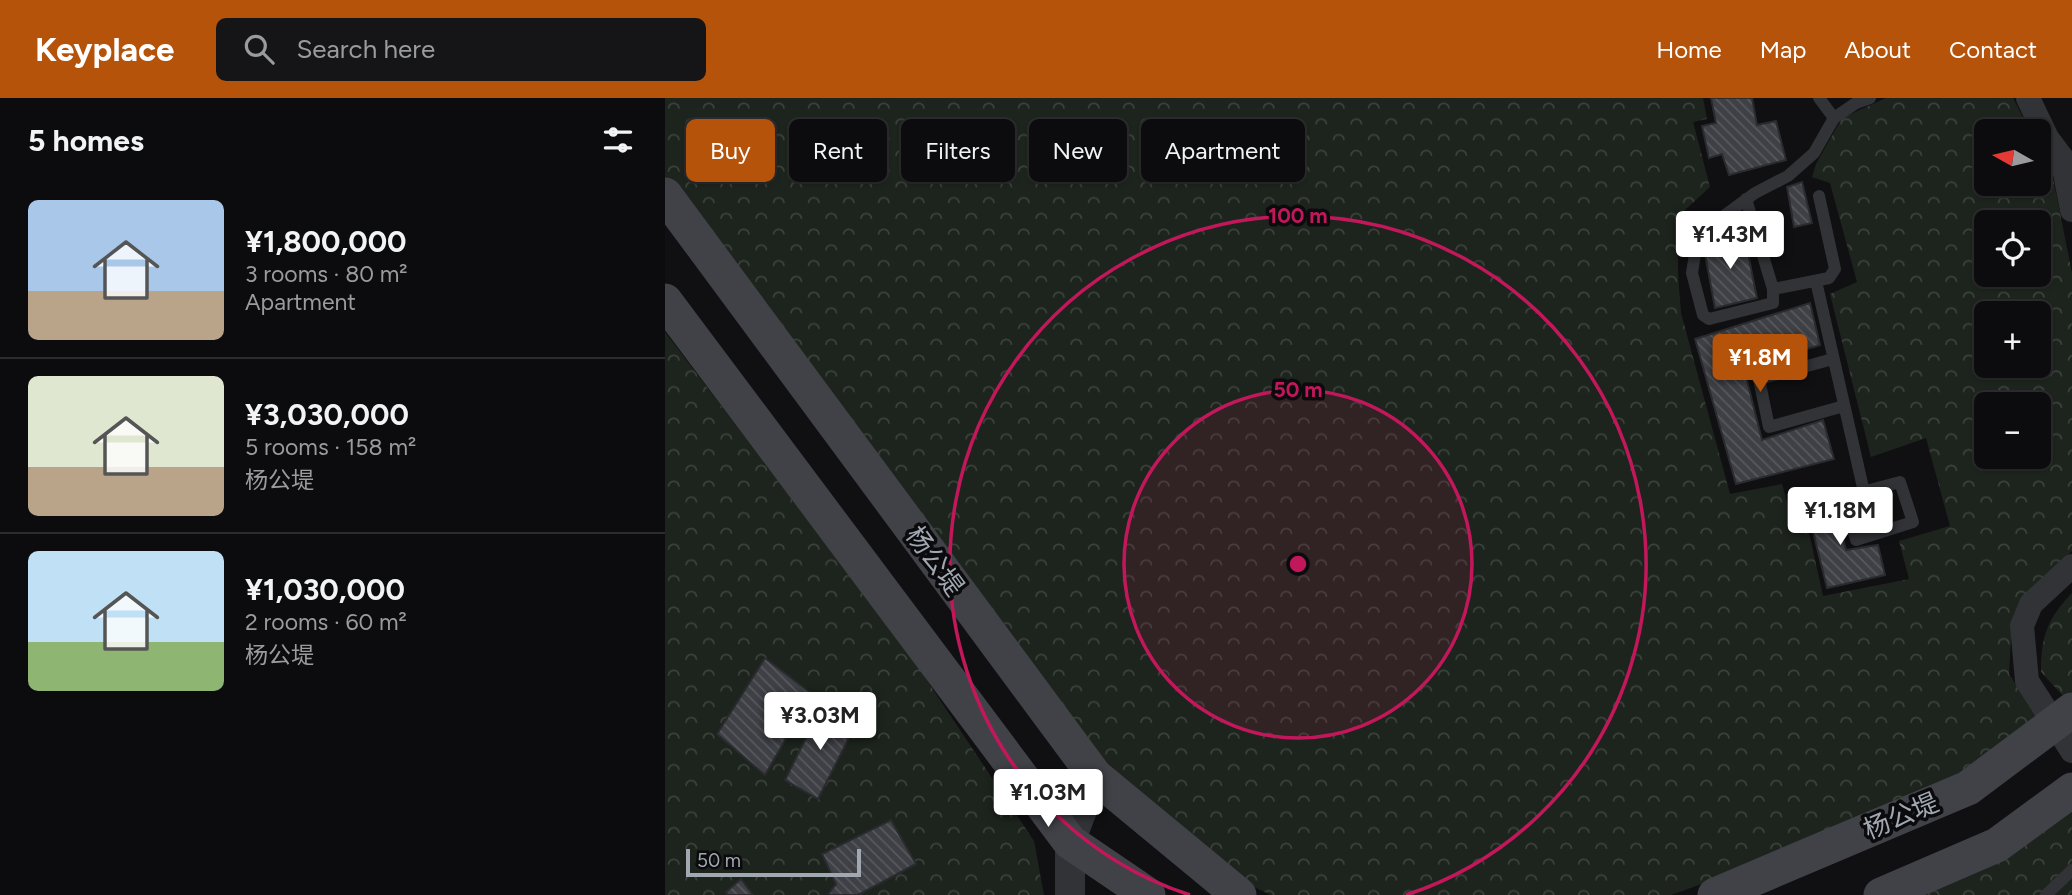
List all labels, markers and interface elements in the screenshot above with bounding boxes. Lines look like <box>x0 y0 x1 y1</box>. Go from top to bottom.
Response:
search box <box>216 18 706 81</box>
text: Keyplace <box>35 30 174 69</box>
icon: search <box>240 30 278 68</box>
text: Search here <box>296 33 435 65</box>
text: Home <box>1656 35 1722 64</box>
text: Map <box>1760 35 1806 64</box>
text: About <box>1844 35 1911 64</box>
text: Contact <box>1949 35 2037 64</box>
chip: Buy <box>686 119 775 182</box>
chip: Rent <box>789 119 887 182</box>
chip: Filters <box>901 119 1015 182</box>
chip: New <box>1029 119 1127 182</box>
chip: Apartment <box>1141 119 1305 182</box>
north arrow <box>1974 119 2051 196</box>
map controls <box>1974 119 2051 469</box>
icon: filters <box>599 121 637 159</box>
text: 5 homes <box>28 122 144 159</box>
text: 100 m <box>1268 203 1328 228</box>
button: locate <box>1974 210 2051 287</box>
pin: ¥1.43M <box>1673 212 1787 271</box>
text: ¥1.43M <box>1692 220 1768 248</box>
text: ¥1,800,000 <box>245 223 407 260</box>
icon: home <box>84 228 168 312</box>
text: 3 rooms · 80 m² <box>245 260 408 288</box>
text: Apartment <box>245 288 356 316</box>
button: + <box>1974 301 2051 378</box>
pin: ¥1.8M <box>1711 334 1809 394</box>
text: ¥1.8M <box>1729 343 1791 371</box>
text: 50 m <box>1273 377 1323 402</box>
button: − <box>1974 392 2051 469</box>
text: ¥3,030,000 <box>245 396 409 433</box>
icon: home <box>84 404 168 488</box>
text: 5 rooms · 158 m² <box>245 433 416 461</box>
text: 杨公堤 <box>245 466 314 494</box>
pin: ¥1.18M <box>1783 488 1897 547</box>
text: ¥1.18M <box>1804 496 1876 524</box>
street label: 杨公堤 <box>899 520 971 602</box>
centre of rings <box>1286 552 1310 576</box>
text: ¥1,030,000 <box>245 571 405 608</box>
icon: home <box>84 579 168 663</box>
text: 2 rooms · 60 m² <box>245 608 407 636</box>
text: 杨公堤 <box>245 641 314 669</box>
pin: ¥3.03M <box>763 692 877 752</box>
text: ¥3.03M <box>780 701 860 729</box>
pin: ¥1.03M <box>991 770 1105 829</box>
text: ¥1.03M <box>1010 778 1086 806</box>
street label: 杨公堤 <box>1859 786 1943 846</box>
scale bar <box>686 846 861 878</box>
text: 50 m <box>697 849 741 872</box>

